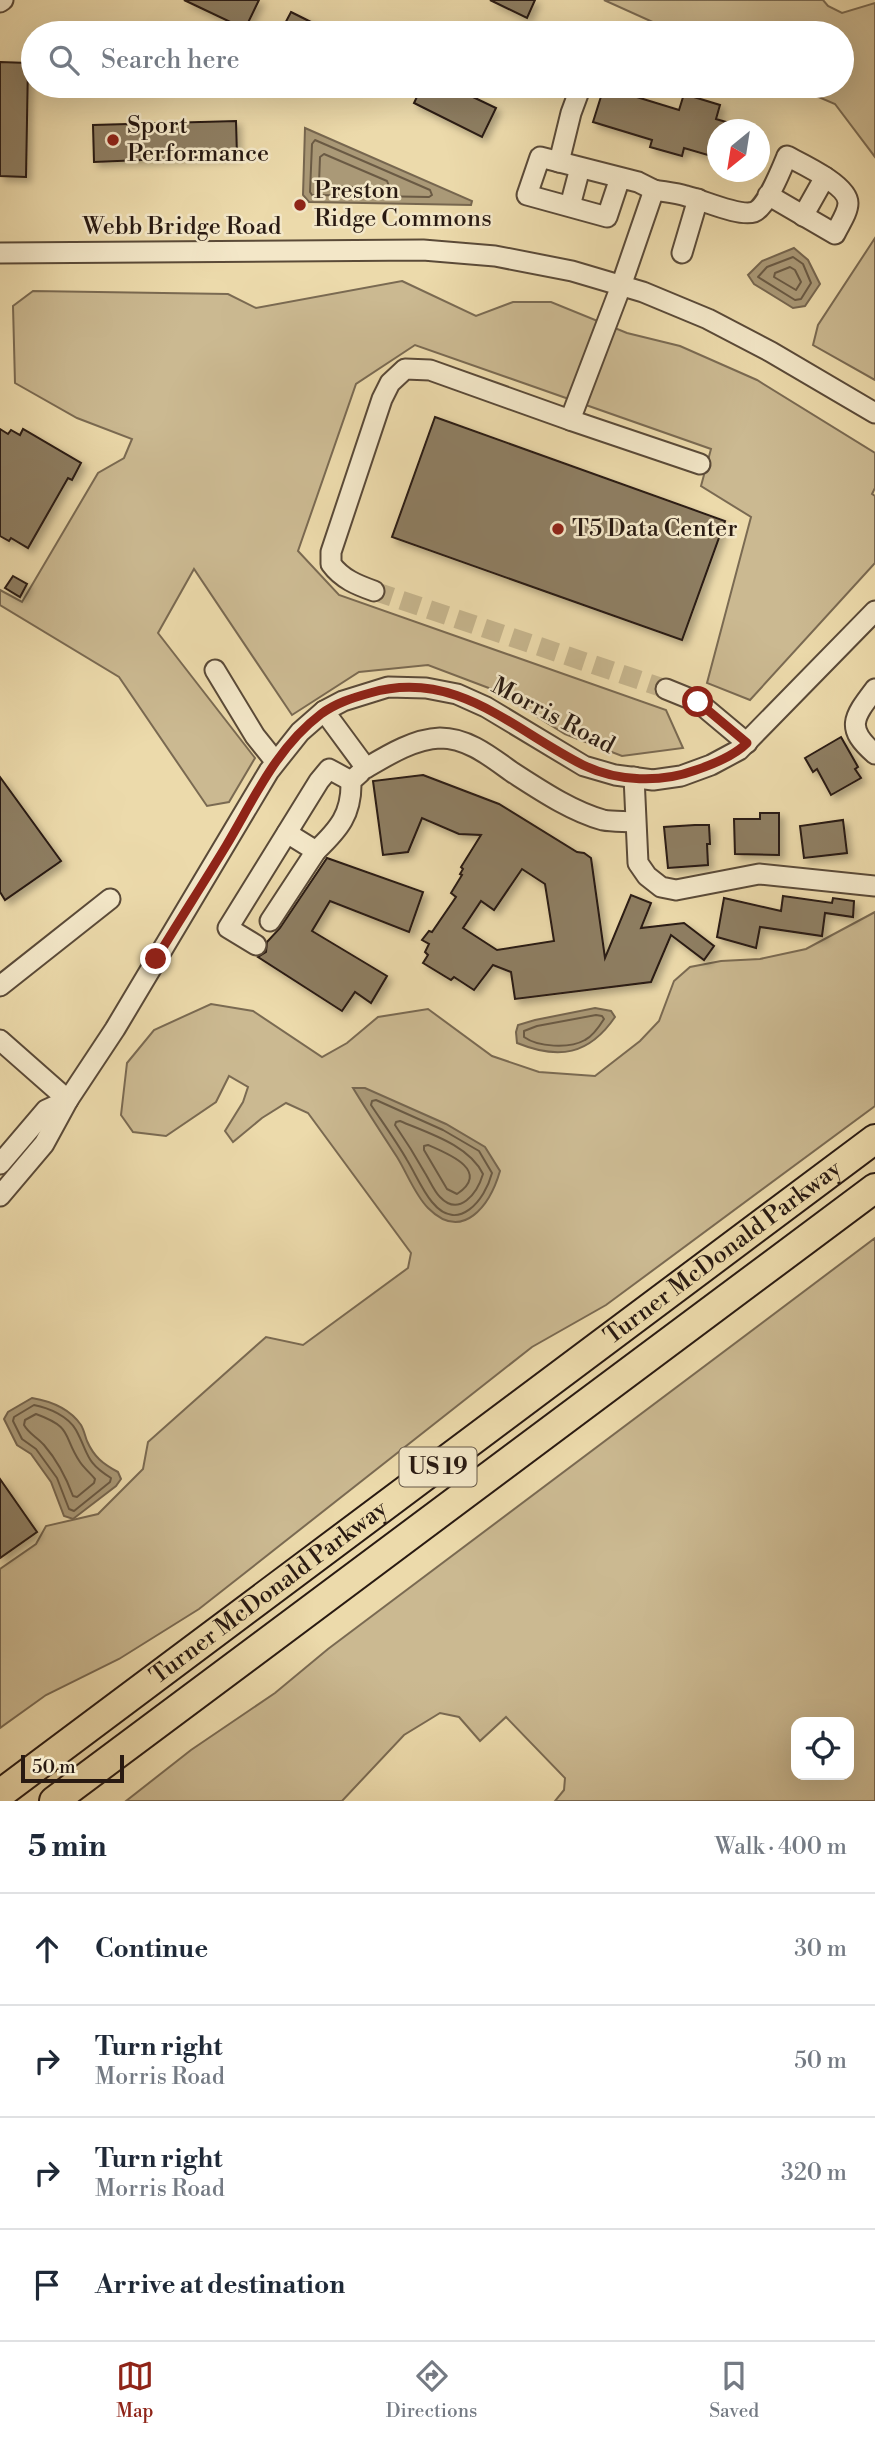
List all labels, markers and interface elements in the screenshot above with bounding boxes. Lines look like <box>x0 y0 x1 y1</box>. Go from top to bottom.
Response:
search box <box>21 21 854 98</box>
icon: search <box>45 41 83 79</box>
text: Search here <box>101 44 240 76</box>
place label: Sport Performance <box>127 111 269 169</box>
north arrow <box>707 119 770 182</box>
marker: Sport Performance <box>105 132 121 148</box>
place label: Preston Ridge Commons <box>314 176 492 234</box>
marker: Preston Ridge Commons <box>292 197 308 213</box>
street label: Webb Bridge Road <box>82 212 282 242</box>
place label: T5 Data Center <box>572 514 738 544</box>
marker: T5 Data Center <box>550 521 566 537</box>
street label: Morris Road <box>486 671 620 761</box>
route start <box>682 686 713 717</box>
route end <box>140 943 171 974</box>
street label: Turner McDonald Parkway <box>598 1154 848 1351</box>
road number: US 19 <box>400 1448 476 1486</box>
street label: Turner McDonald Parkway <box>144 1494 394 1691</box>
map controls <box>791 1717 854 1780</box>
button: locate <box>791 1717 854 1780</box>
scale bar <box>21 1752 124 1784</box>
text: 50 m <box>32 1755 76 1779</box>
text: 5 min <box>28 1828 107 1866</box>
text: Walk · 400 m <box>715 1833 847 1861</box>
icon: ahead <box>28 1930 66 1968</box>
text: Continue <box>95 1933 208 1965</box>
text: 30 m <box>794 1935 847 1963</box>
text: Turn right <box>95 2031 223 2063</box>
icon: right <box>28 2042 66 2080</box>
text: 50 m <box>794 2047 847 2075</box>
text: Morris Road <box>95 2063 225 2091</box>
text: Turn right <box>95 2143 223 2175</box>
icon: right <box>28 2154 66 2192</box>
text: 320 m <box>781 2159 847 2187</box>
text: Morris Road <box>95 2175 225 2203</box>
icon: arrive <box>28 2266 66 2304</box>
text: Arrive at destination <box>95 2269 345 2301</box>
tab: Map <box>116 2357 154 2423</box>
tab: Directions <box>386 2357 477 2423</box>
tab: Saved <box>709 2357 759 2423</box>

